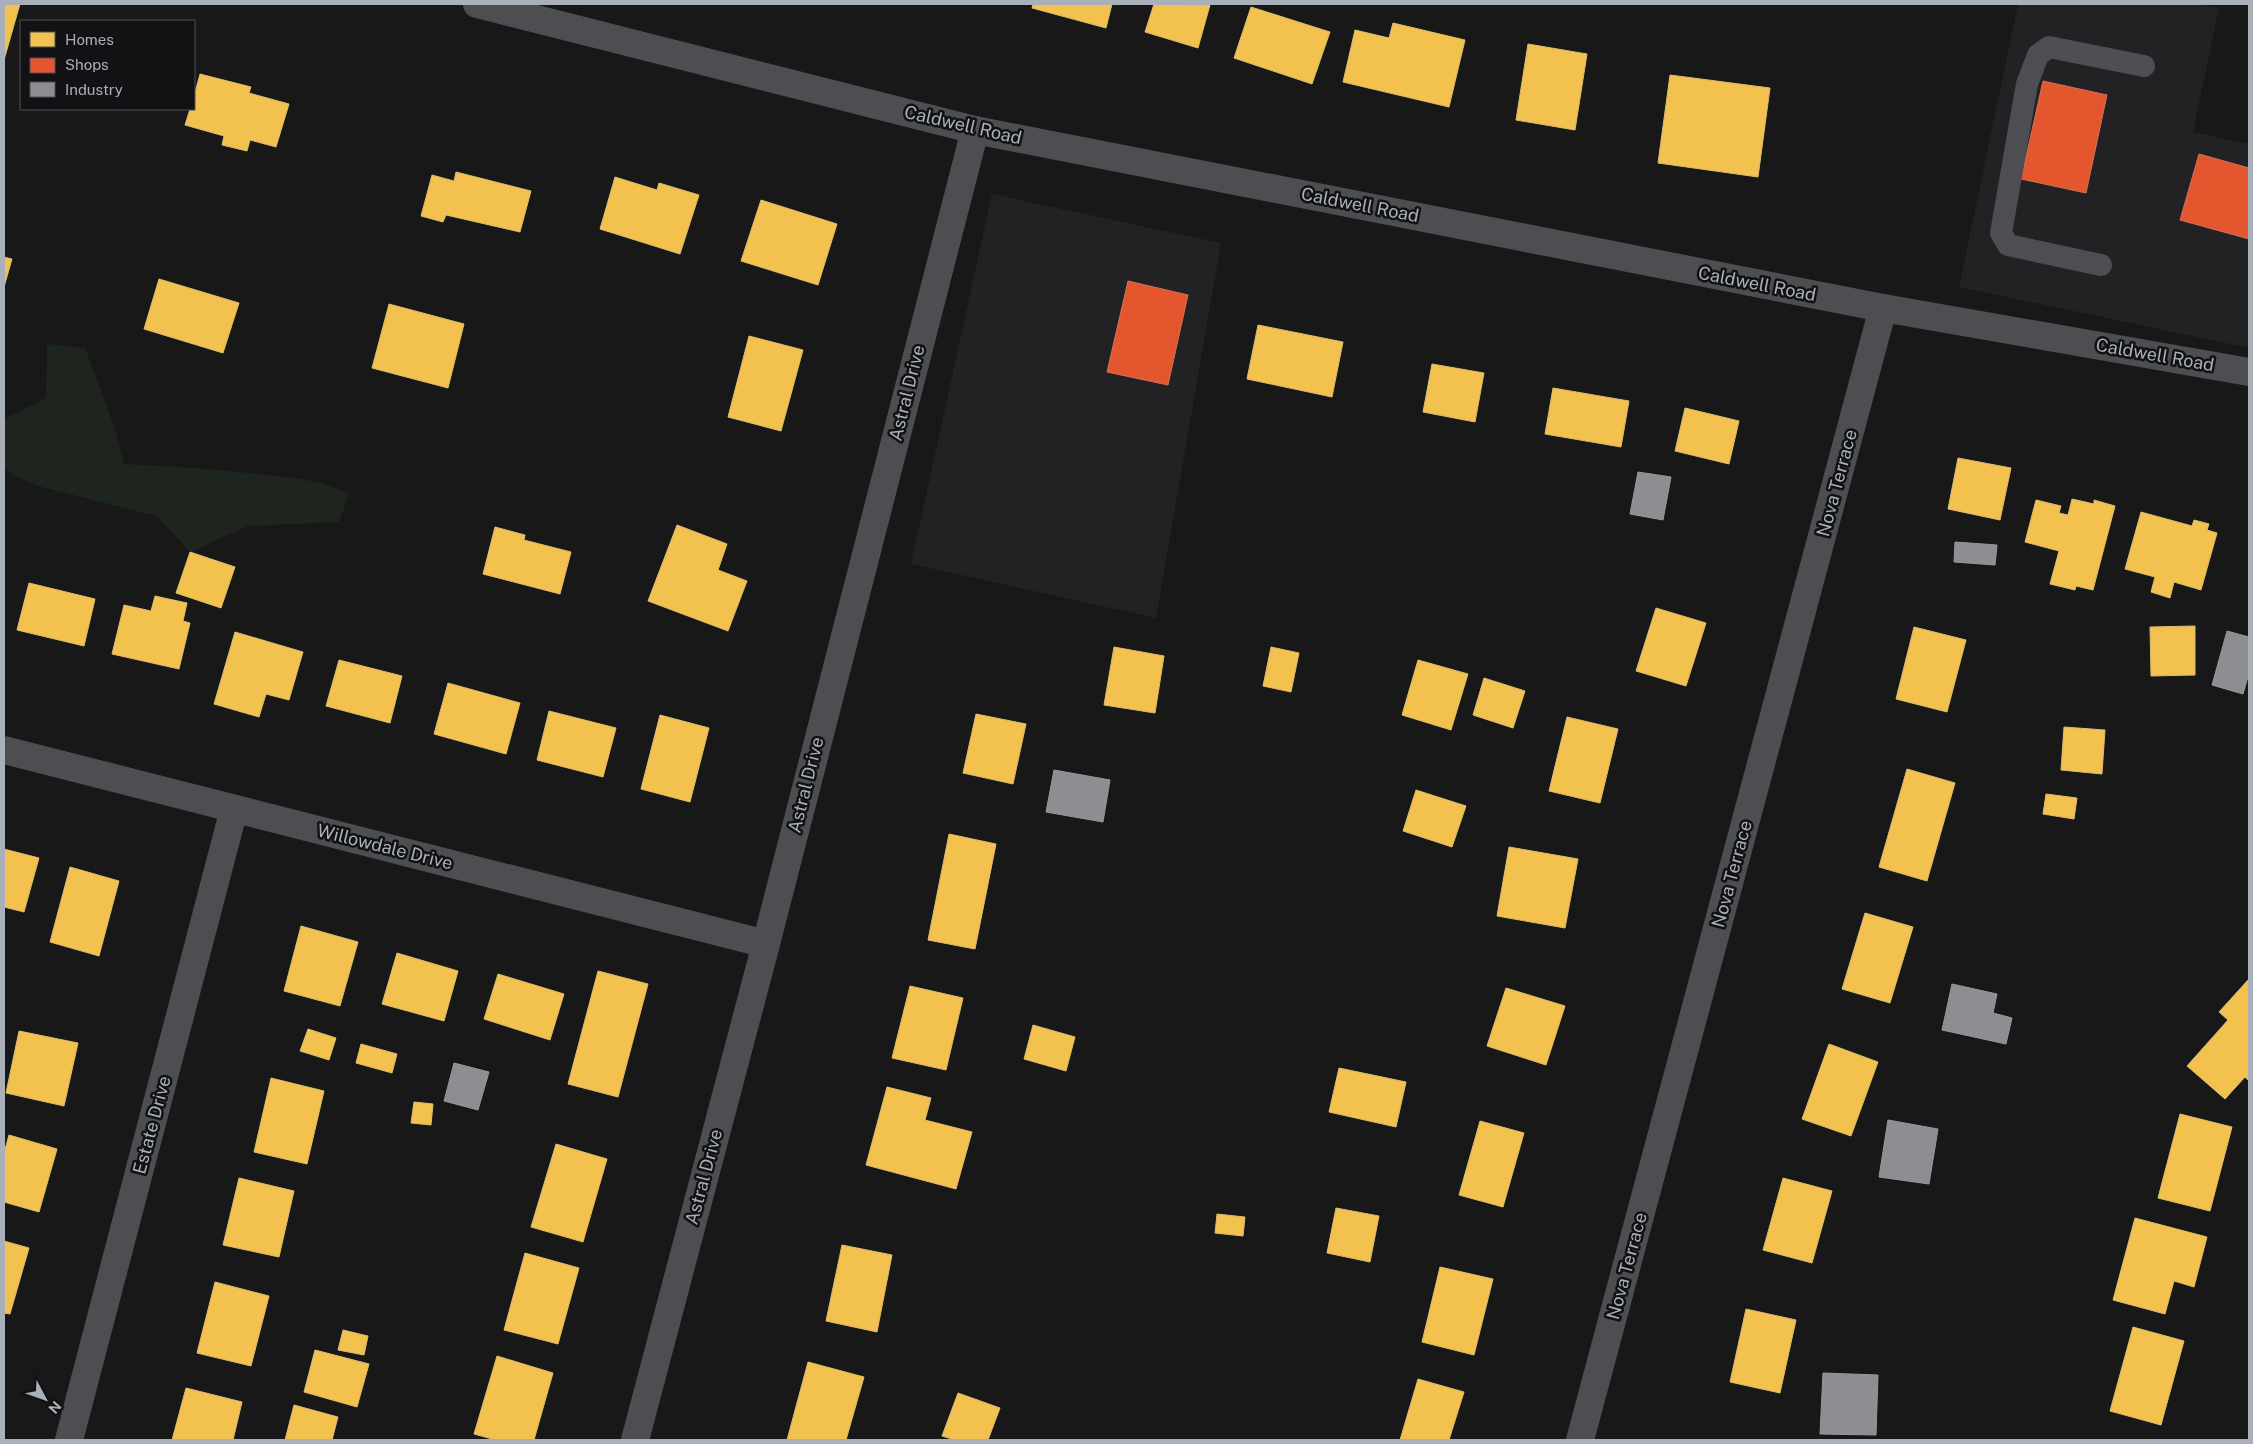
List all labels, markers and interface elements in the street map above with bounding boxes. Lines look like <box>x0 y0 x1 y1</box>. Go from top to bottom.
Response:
legend <box>20 20 195 110</box>
text: Homes <box>65 31 114 48</box>
text: Shops <box>65 56 109 73</box>
text: Industry <box>65 81 123 98</box>
street label: Caldwell Road <box>902 101 1024 148</box>
street label: Caldwell Road <box>1299 183 1421 226</box>
street label: Caldwell Road <box>1696 262 1818 305</box>
street label: Caldwell Road <box>2094 334 2216 375</box>
street label: Astral Drive <box>884 343 929 443</box>
street label: Nova Terrace <box>1812 427 1861 539</box>
street label: Astral Drive <box>783 735 828 835</box>
street label: Nova Terrace <box>1707 818 1756 930</box>
street label: Willowdale Drive <box>315 820 455 874</box>
street label: Estate Drive <box>128 1074 175 1176</box>
street label: Astral Drive <box>681 1127 726 1227</box>
street label: Nova Terrace <box>1602 1210 1651 1322</box>
north arrow <box>20 1374 70 1424</box>
text: N <box>45 1398 64 1417</box>

